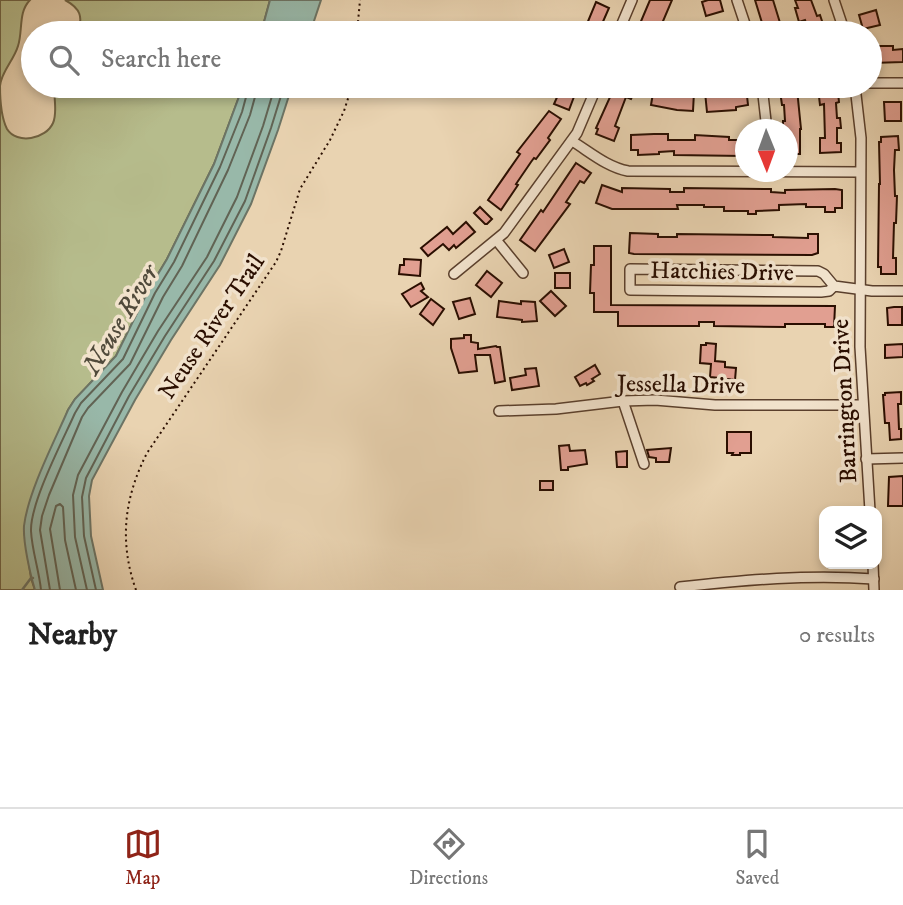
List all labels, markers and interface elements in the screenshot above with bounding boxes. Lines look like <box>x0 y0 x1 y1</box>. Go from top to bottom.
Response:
search box <box>21 21 882 98</box>
icon: search <box>45 41 83 79</box>
text: Search here <box>101 43 221 76</box>
north arrow <box>735 119 798 182</box>
street label: Neuse River Trail <box>152 248 272 405</box>
street label: Hatchies Drive <box>650 256 794 288</box>
water label: Neuse River <box>74 258 167 383</box>
street label: Barrington Drive <box>826 318 864 484</box>
street label: Jessella Drive <box>615 369 745 401</box>
map controls <box>819 506 882 569</box>
button: layers <box>819 506 882 569</box>
text: Nearby <box>28 617 117 654</box>
text: 0 results <box>799 621 875 650</box>
tab: Map <box>124 825 162 890</box>
tab: Directions <box>409 825 488 890</box>
tab: Saved <box>736 825 779 890</box>

